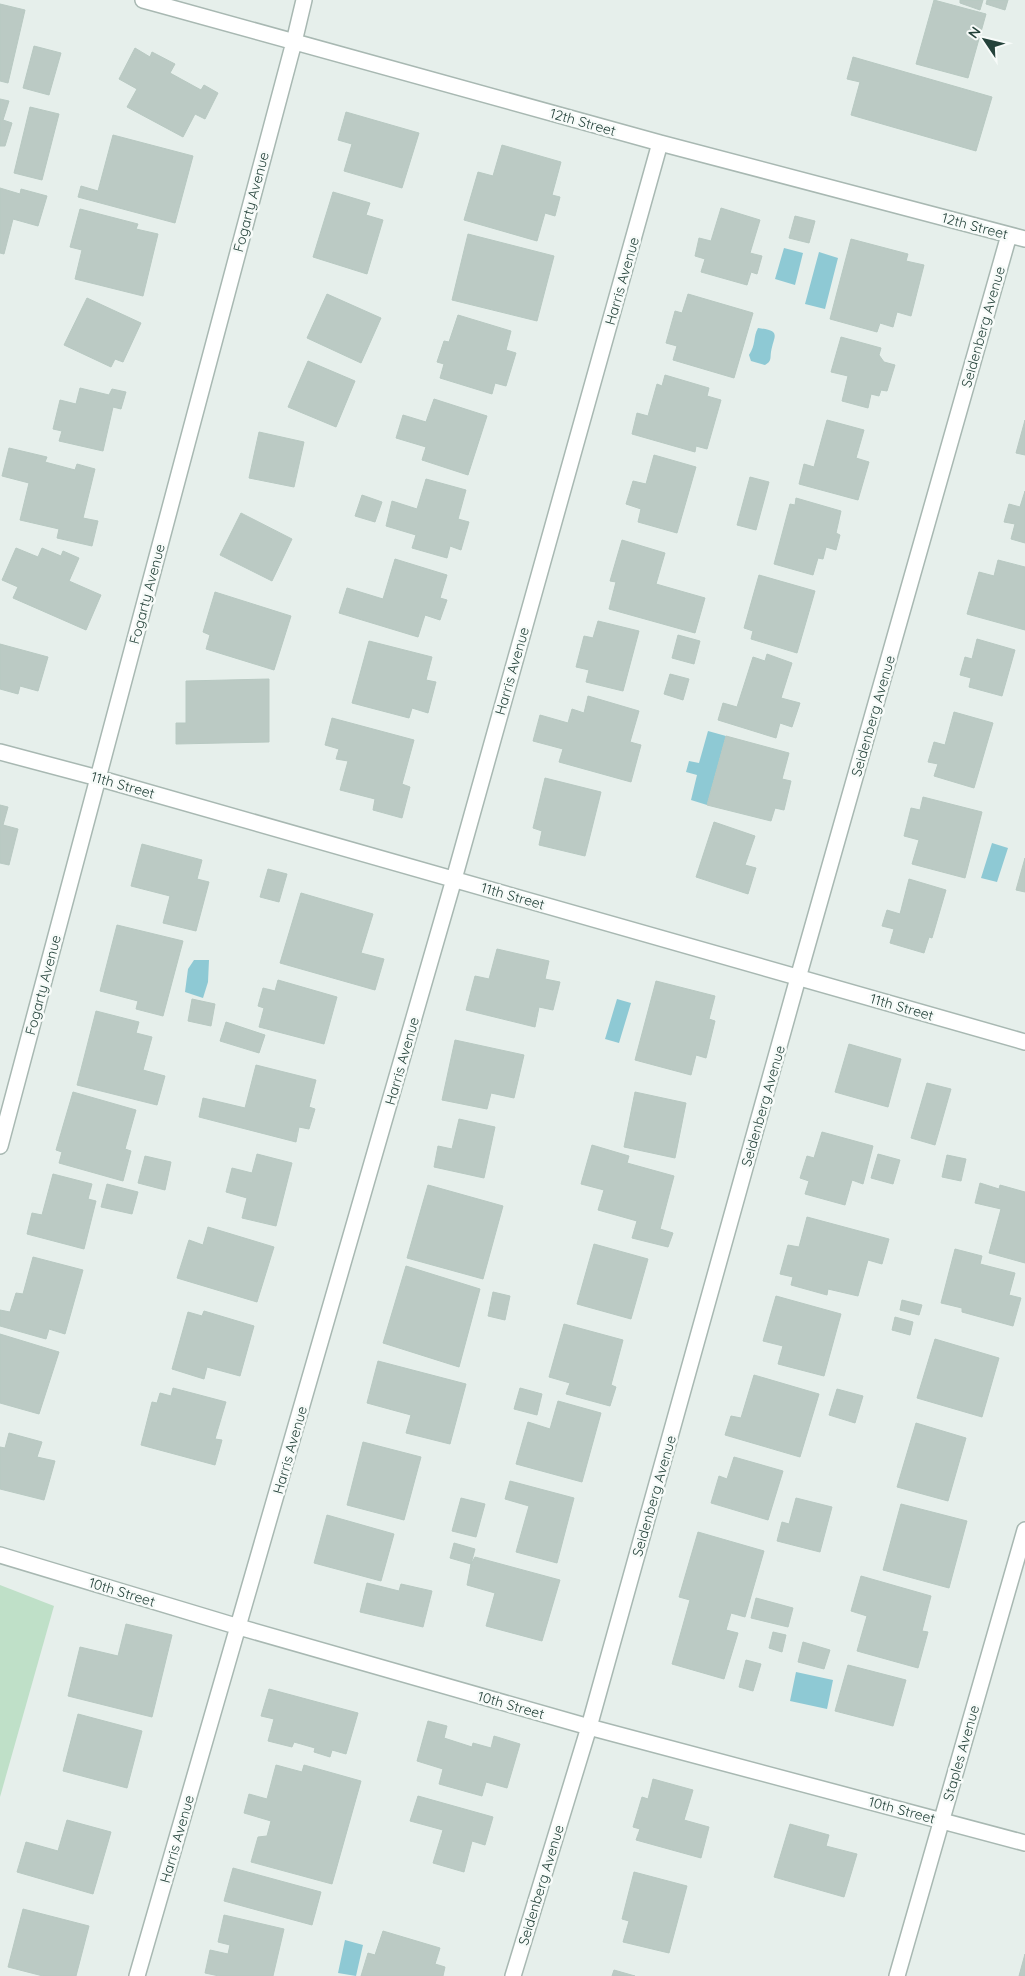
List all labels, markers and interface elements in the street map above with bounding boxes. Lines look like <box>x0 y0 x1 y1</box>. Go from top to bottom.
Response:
north arrow <box>960 15 1010 65</box>
text: N <box>964 23 985 42</box>
street label: 12th Street <box>548 104 618 140</box>
street label: Fogarty Avenue <box>229 150 273 254</box>
street label: 12th Street <box>940 209 1010 244</box>
street label: Harris Avenue <box>601 235 643 327</box>
street label: Seidenberg Avenue <box>957 264 1009 390</box>
street label: Fogarty Avenue <box>125 542 169 646</box>
street label: Harris Avenue <box>491 625 533 717</box>
street label: Seidenberg Avenue <box>847 653 899 779</box>
street label: 11th Street <box>89 767 157 803</box>
street label: 11th Street <box>479 878 547 914</box>
street label: Fogarty Avenue <box>21 933 65 1037</box>
street label: 11th Street <box>868 989 936 1025</box>
street label: Harris Avenue <box>381 1015 423 1107</box>
street label: Seidenberg Avenue <box>737 1043 789 1169</box>
street label: Harris Avenue <box>269 1404 311 1496</box>
street label: Seidenberg Avenue <box>628 1433 680 1559</box>
street label: 10th Street <box>87 1573 158 1611</box>
street label: 10th Street <box>476 1687 547 1723</box>
street label: Staples Avenue <box>939 1703 983 1803</box>
street label: 10th Street <box>867 1792 938 1828</box>
street label: Harris Avenue <box>156 1793 198 1885</box>
street label: Seidenberg Avenue <box>514 1822 568 1948</box>

